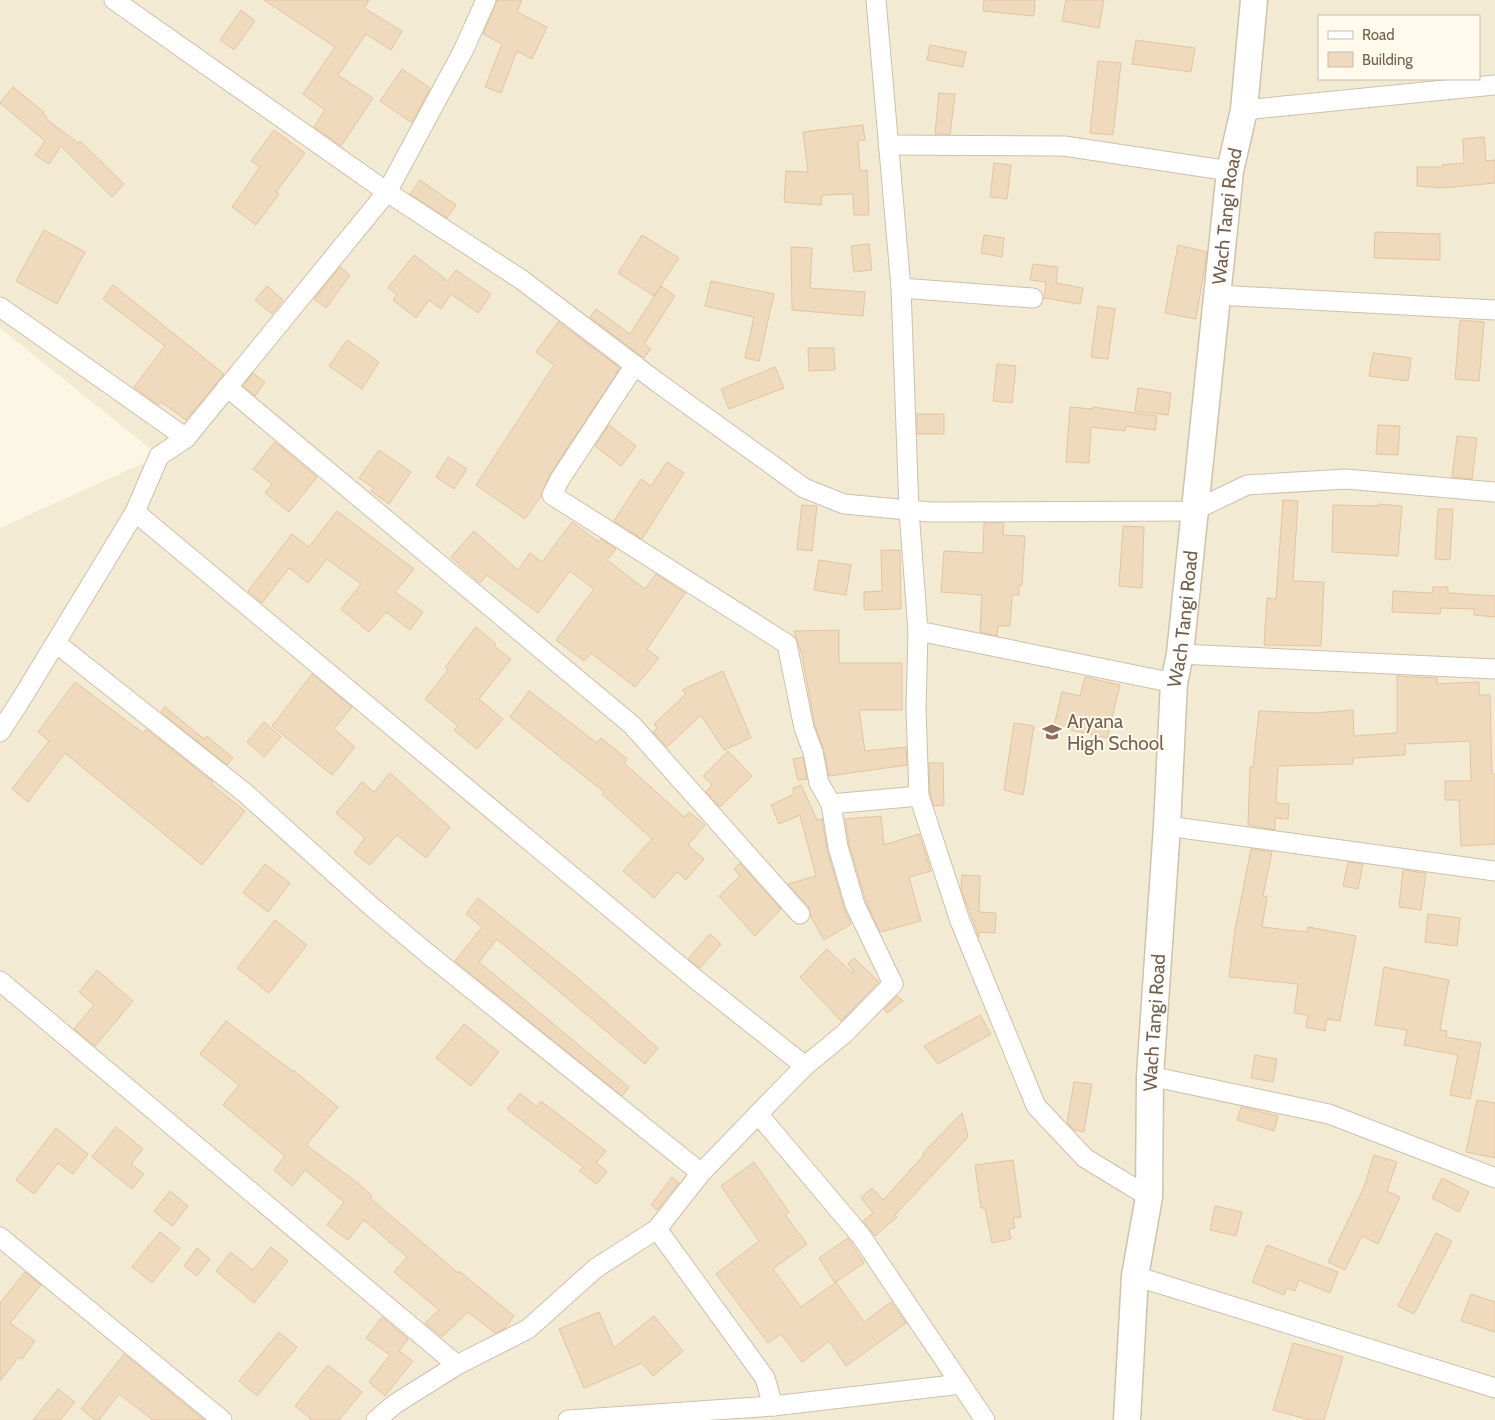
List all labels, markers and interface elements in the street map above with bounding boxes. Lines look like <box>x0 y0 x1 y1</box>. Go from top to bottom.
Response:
legend <box>1318 15 1480 80</box>
text: Road <box>1362 26 1395 44</box>
text: Building <box>1362 51 1413 69</box>
street label: Wach Tangi Road <box>1207 146 1246 286</box>
street label: Wach Tangi Road <box>1162 549 1202 689</box>
place label: Aryana High School <box>1067 710 1164 755</box>
school or university icon: Aryana High School <box>1041 721 1063 743</box>
street label: Wach Tangi Road <box>1138 953 1170 1091</box>

